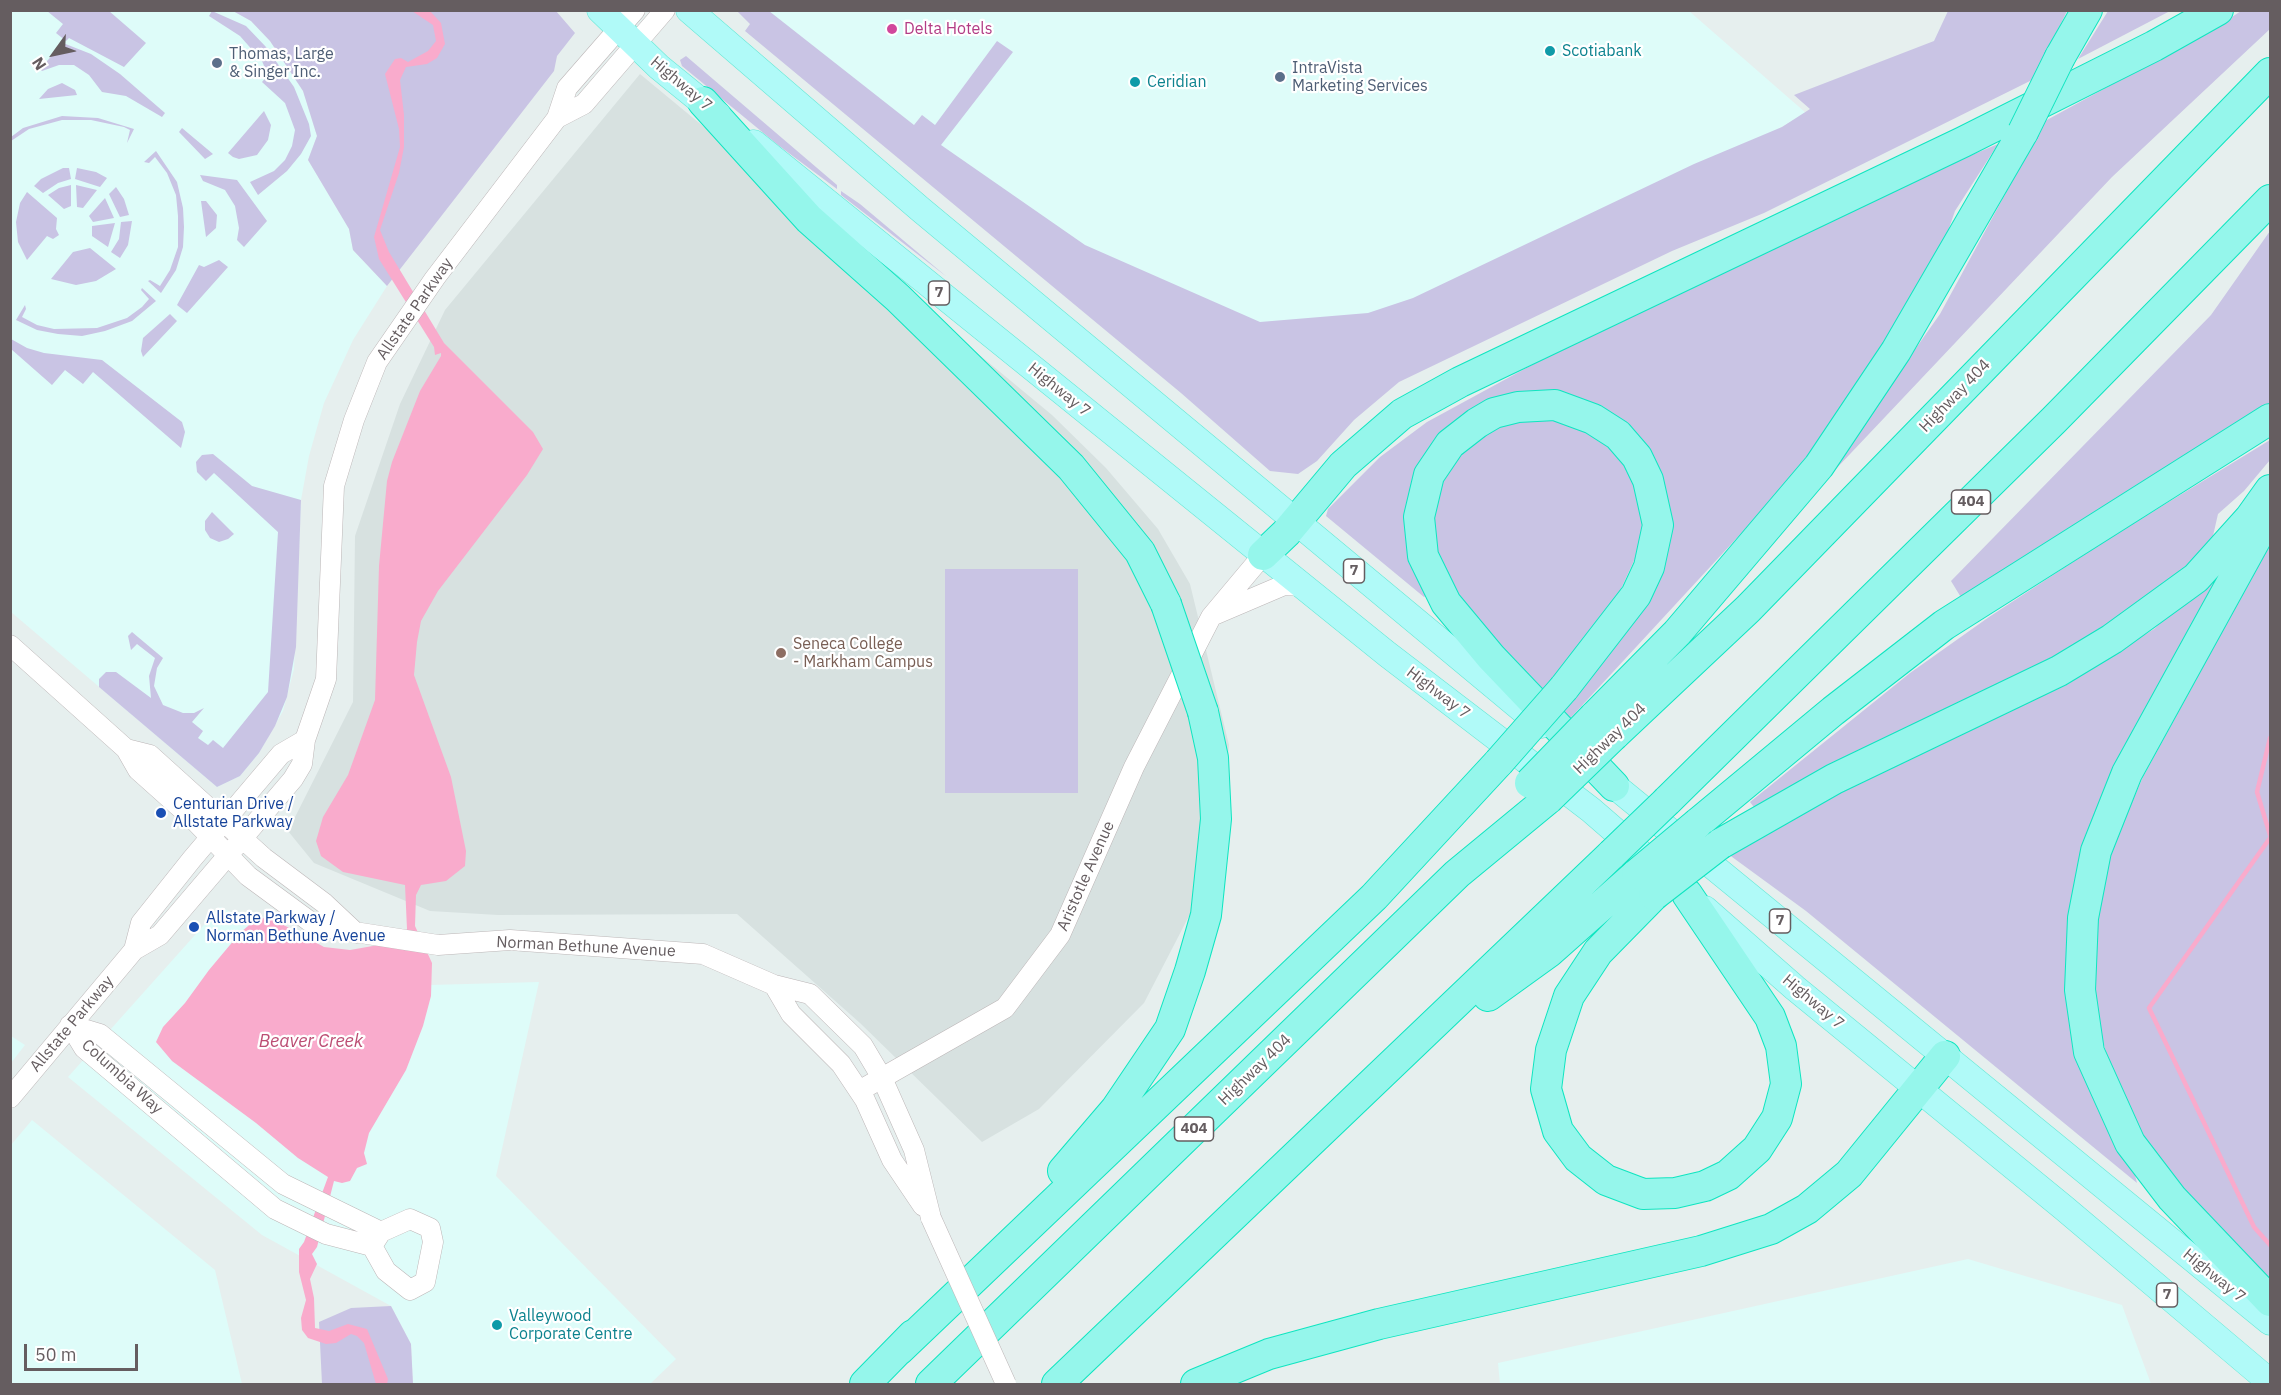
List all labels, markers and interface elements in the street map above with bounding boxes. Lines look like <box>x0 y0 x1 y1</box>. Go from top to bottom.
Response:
place label: Delta Hotels <box>904 19 992 39</box>
marker: Delta Hotels <box>885 22 899 36</box>
north arrow <box>24 24 84 84</box>
place label: Scotiabank <box>1562 41 1642 61</box>
place label: Thomas, Large & Singer Inc. <box>229 44 334 82</box>
marker: Scotiabank <box>1543 44 1557 58</box>
text: N <box>27 53 50 74</box>
street label: Highway 7 <box>646 53 716 115</box>
marker: Thomas, Large & Singer Inc. <box>210 56 224 70</box>
place label: IntraVista Marketing Services <box>1292 58 1428 96</box>
marker: IntraVista Marketing Services <box>1273 70 1287 84</box>
place label: Ceridian <box>1147 72 1207 92</box>
marker: Ceridian <box>1128 75 1142 89</box>
street label: Allstate Parkway <box>373 254 457 364</box>
road number: 7 <box>928 281 950 305</box>
street label: Highway 404 <box>1915 356 1995 436</box>
street label: Highway 7 <box>1024 359 1094 421</box>
road number: 404 <box>1952 490 1990 514</box>
road number: 7 <box>1344 559 1364 583</box>
place label: Seneca College - Markham Campus <box>793 634 933 672</box>
marker: Seneca College - Markham Campus <box>774 646 788 660</box>
street label: Highway 7 <box>1402 663 1474 723</box>
street label: Highway 404 <box>1570 699 1650 779</box>
place label: Centurian Drive / Allstate Parkway <box>173 794 294 832</box>
marker: Centurian Drive / Allstate Parkway <box>154 806 168 820</box>
street label: Aristotle Avenue <box>1053 818 1119 934</box>
place label: Allstate Parkway / Norman Bethune Avenue <box>206 908 386 946</box>
road number: 7 <box>1770 909 1790 933</box>
marker: Allstate Parkway / Norman Bethune Avenue <box>187 920 201 934</box>
street label: Norman Bethune Avenue <box>496 933 676 961</box>
street label: Highway 7 <box>1778 971 1848 1033</box>
street label: Allstate Parkway <box>26 972 118 1076</box>
street label: Highway 404 <box>1215 1030 1295 1110</box>
water label: Beaver Creek <box>259 1031 363 1053</box>
street label: Columbia Way <box>78 1036 166 1118</box>
road number: 404 <box>1174 1117 1214 1141</box>
street label: Highway 7 <box>2179 1245 2249 1307</box>
road number: 7 <box>2156 1283 2178 1307</box>
place label: Valleywood Corporate Centre <box>509 1306 632 1344</box>
marker: Valleywood Corporate Centre <box>490 1318 504 1332</box>
scale bar <box>27 1332 141 1370</box>
text: 50 m <box>35 1343 77 1366</box>

